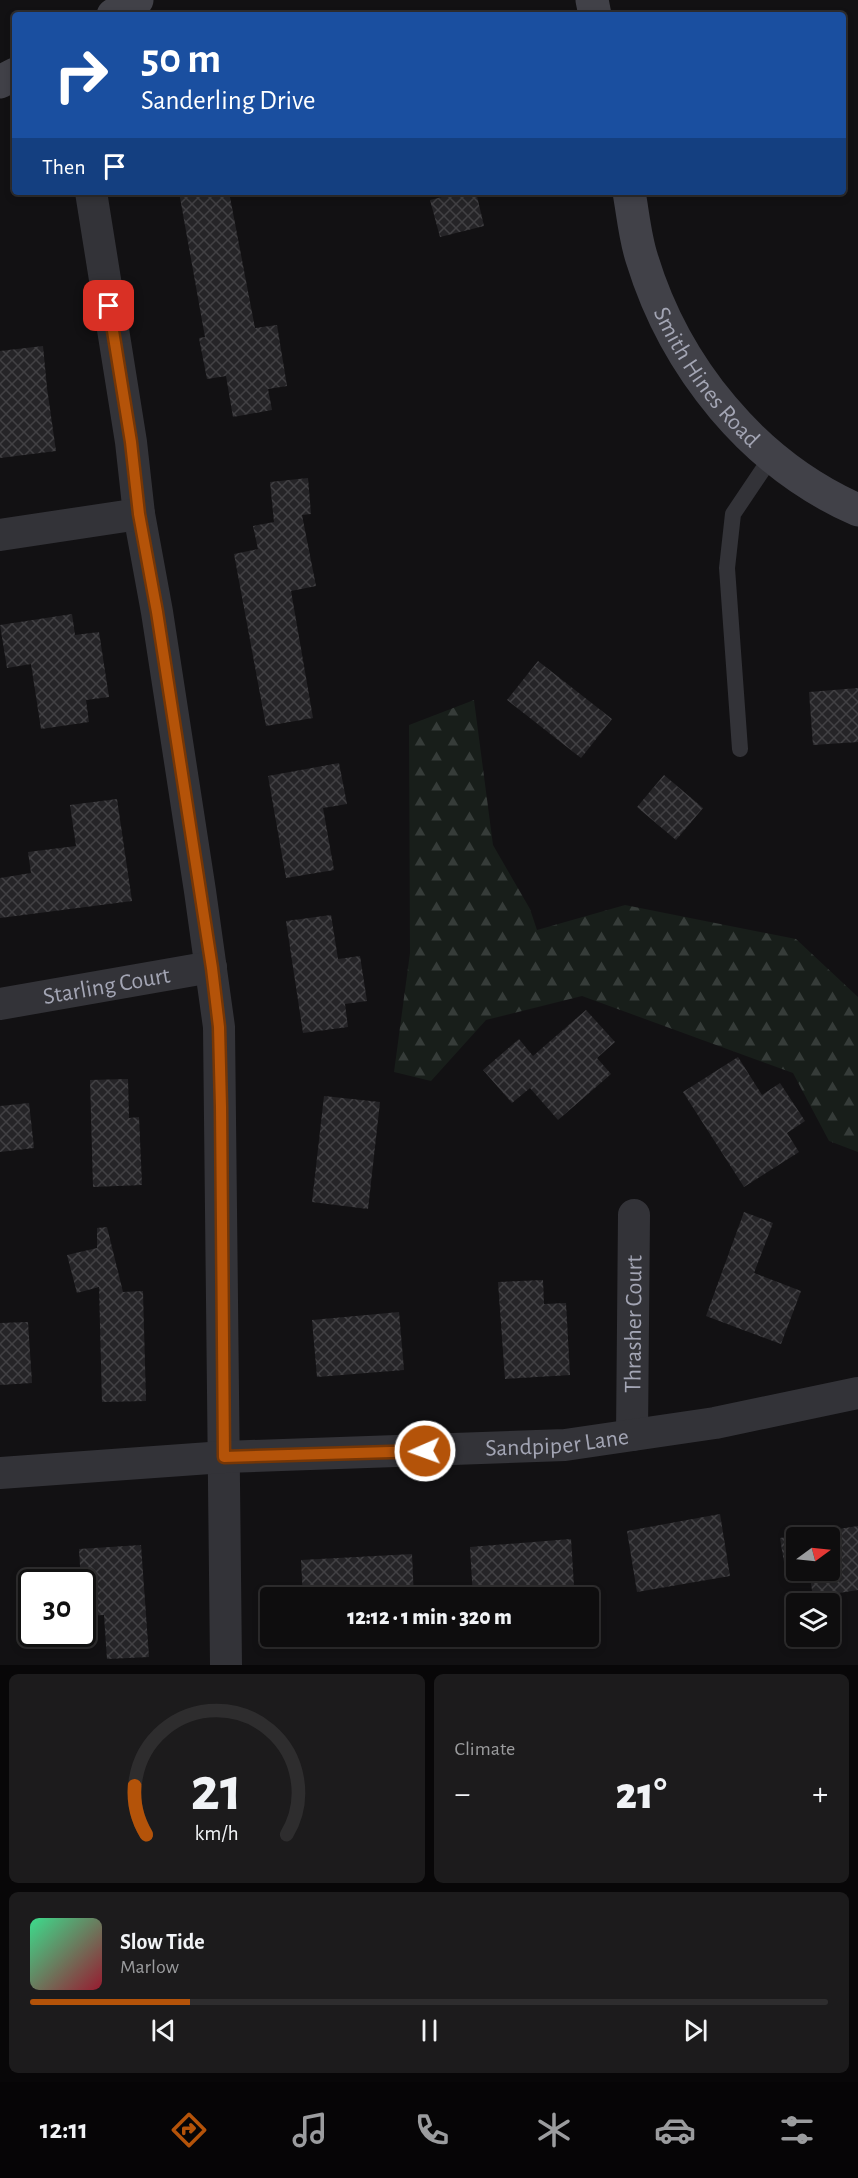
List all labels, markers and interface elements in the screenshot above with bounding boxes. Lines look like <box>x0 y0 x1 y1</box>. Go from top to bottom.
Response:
icon: right <box>42 36 120 114</box>
text: 50 m <box>141 38 221 80</box>
text: Sanderling Drive <box>141 87 315 114</box>
icon: arrive <box>98 150 131 183</box>
text: Then <box>42 156 86 178</box>
pin <box>83 280 134 331</box>
icon: arrive <box>92 289 125 322</box>
street label: Smith Hines Road <box>649 303 764 452</box>
street label: Starling Court <box>41 963 172 1009</box>
street label: Thrasher Court <box>621 1255 647 1393</box>
position arrow <box>393 1419 457 1483</box>
street label: Sandpiper Lane <box>485 1425 630 1461</box>
north arrow <box>786 1527 840 1581</box>
map controls <box>786 1527 840 1647</box>
speed limit sign: 30 <box>18 1569 96 1647</box>
button: layers <box>786 1593 840 1647</box>
text: 12:12 · 1 min · 320 m <box>347 1606 512 1628</box>
text: Climate <box>455 1739 515 1759</box>
text: 21 <box>191 1759 243 1821</box>
text: 21° <box>616 1772 667 1817</box>
text: − <box>455 1778 470 1811</box>
text: + <box>812 1778 828 1811</box>
text: km/h <box>195 1824 239 1845</box>
text: Slow Tide <box>120 1931 205 1953</box>
text: Marlow <box>120 1957 179 1977</box>
icon: previous <box>147 2014 180 2047</box>
icon: pause <box>413 2014 446 2047</box>
icon: next <box>679 2014 712 2047</box>
icon: directions <box>168 2109 210 2151</box>
icon: music <box>289 2109 331 2151</box>
icon: phone <box>411 2109 453 2151</box>
icon: climate <box>533 2109 575 2151</box>
icon: car <box>654 2109 696 2151</box>
icon: filters <box>776 2109 818 2151</box>
text: 12:11 <box>40 2116 88 2143</box>

